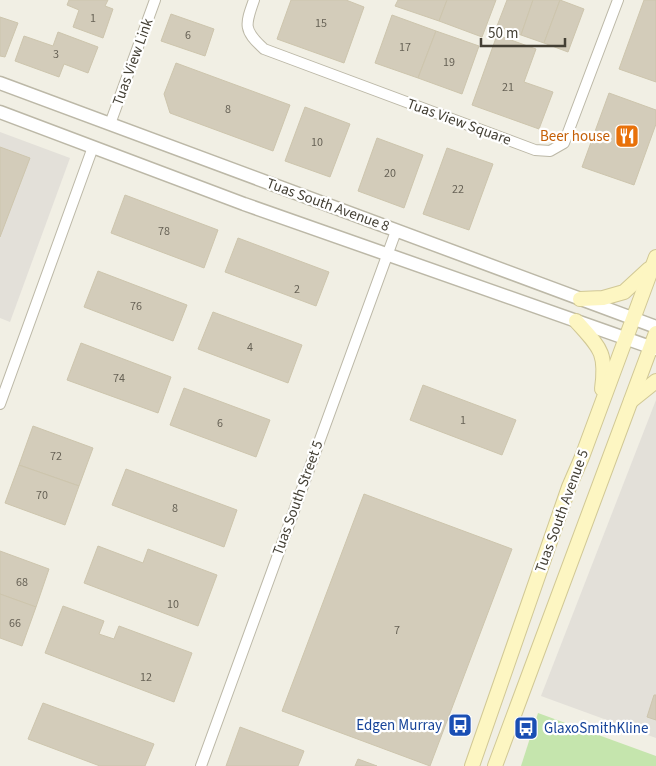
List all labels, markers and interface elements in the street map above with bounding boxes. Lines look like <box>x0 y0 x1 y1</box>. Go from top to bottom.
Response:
house number: 1 <box>90 10 96 27</box>
street label: Tuas View Link <box>107 15 159 109</box>
house number: 15 <box>315 15 327 32</box>
scale bar <box>481 15 565 47</box>
text: 50 m <box>488 23 518 44</box>
house number: 6 <box>185 27 191 44</box>
house number: 17 <box>399 39 411 56</box>
house number: 3 <box>53 46 59 63</box>
house number: 19 <box>443 54 455 71</box>
house number: 21 <box>502 79 514 96</box>
street label: Tuas View Square <box>404 93 514 151</box>
house number: 8 <box>225 101 231 118</box>
restaurant icon: Beer house <box>614 123 640 149</box>
place label: Beer house <box>540 126 610 147</box>
house number: 10 <box>311 134 323 151</box>
house number: 20 <box>384 165 396 182</box>
street label: Tuas South Avenue 8 <box>264 173 392 237</box>
house number: 22 <box>452 181 464 198</box>
house number: 78 <box>158 223 170 240</box>
house number: 2 <box>294 281 300 298</box>
house number: 76 <box>130 298 142 315</box>
house number: 4 <box>247 339 253 356</box>
house number: 74 <box>113 370 125 387</box>
house number: 1 <box>460 412 466 429</box>
house number: 6 <box>217 415 223 432</box>
street label: Tuas South Street 5 <box>267 438 329 558</box>
street label: Tuas South Avenue 5 <box>530 447 594 575</box>
house number: 72 <box>50 448 62 465</box>
house number: 70 <box>36 487 48 504</box>
house number: 8 <box>172 500 178 517</box>
house number: 68 <box>16 574 28 591</box>
house number: 10 <box>167 596 179 613</box>
house number: 66 <box>9 615 21 632</box>
house number: 7 <box>394 622 400 639</box>
house number: 12 <box>140 669 152 686</box>
bus stop icon: Edgen Murray <box>447 712 473 738</box>
place label: Edgen Murray <box>356 715 442 736</box>
bus stop icon: GlaxoSmithKline <box>513 715 539 741</box>
place label: GlaxoSmithKline <box>544 718 648 739</box>

